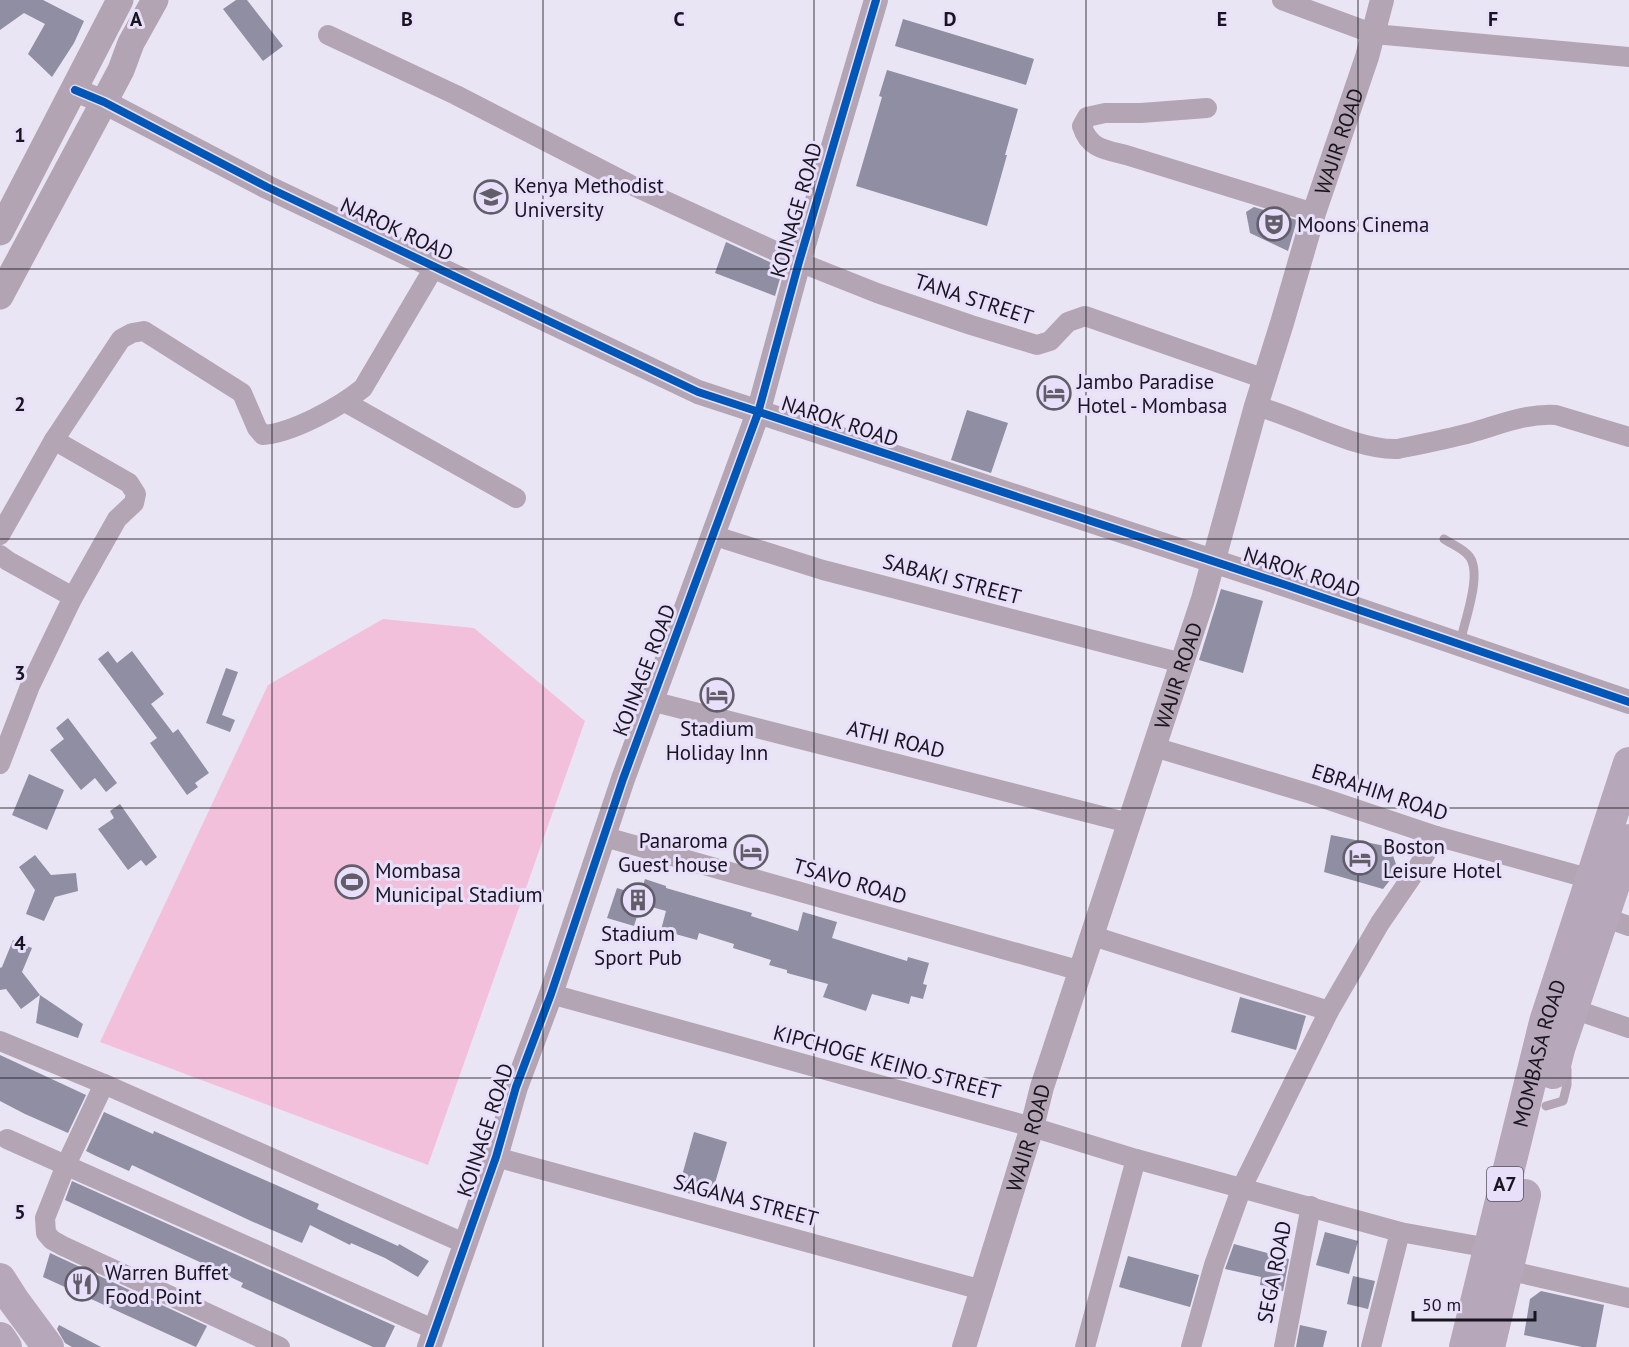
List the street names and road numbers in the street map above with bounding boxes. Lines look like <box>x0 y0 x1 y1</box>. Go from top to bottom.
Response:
street label: WAJIR ROAD <box>1308 84 1369 198</box>
street label: KOINAGE ROAD <box>764 139 828 281</box>
street label: NAROK ROAD <box>336 191 458 267</box>
street label: TANA STREET <box>911 267 1037 331</box>
street label: NAROK ROAD <box>778 389 902 453</box>
street label: NAROK ROAD <box>1240 540 1364 604</box>
street label: SABAKI STREET <box>880 548 1024 611</box>
street label: KOINAGE ROAD <box>606 600 682 740</box>
street label: WAJIR ROAD <box>1148 618 1208 732</box>
street label: ATHI ROAD <box>844 714 948 764</box>
street label: EBRAHIM ROAD <box>1308 757 1452 827</box>
street label: TSAVO ROAD <box>790 852 910 910</box>
street label: MOMBASA ROAD <box>1506 976 1571 1130</box>
street label: KIPCHOGE KEINO STREET <box>770 1019 1004 1105</box>
street label: KOINAGE ROAD <box>451 1060 519 1200</box>
street label: WAJIR ROAD <box>999 1081 1056 1195</box>
road number: A7 <box>1487 1167 1523 1201</box>
street label: SAGANA STREET <box>671 1168 822 1232</box>
street label: SEGA ROAD <box>1251 1219 1297 1325</box>

